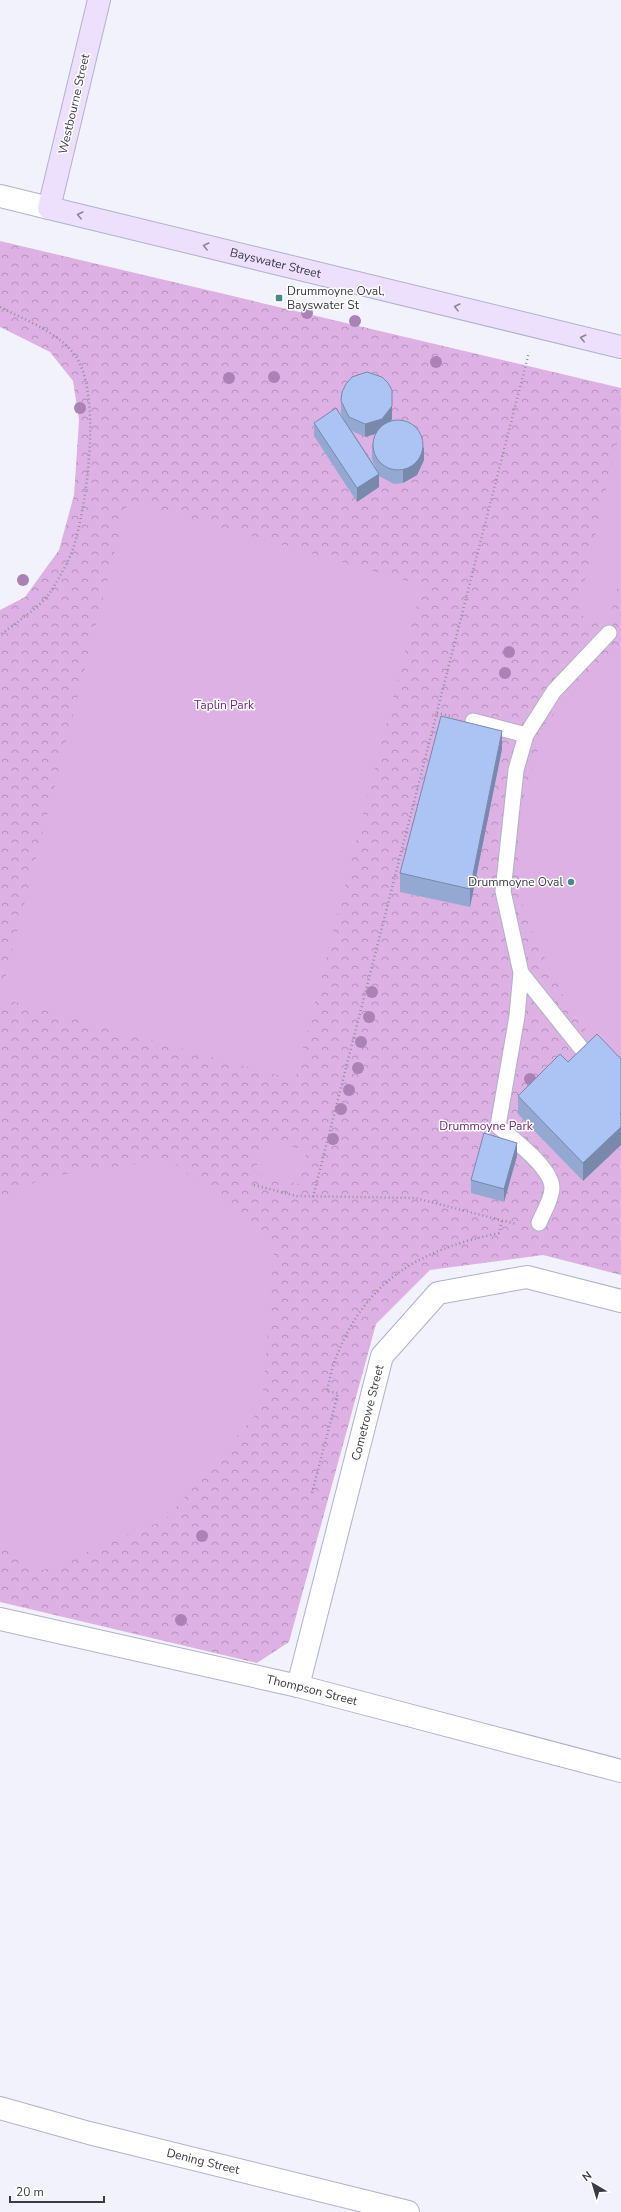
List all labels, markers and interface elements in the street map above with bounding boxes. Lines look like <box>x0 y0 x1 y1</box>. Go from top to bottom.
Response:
street label: Westbourne Street <box>55 51 94 156</box>
one-way arrow <box>76 212 83 220</box>
one-way arrow <box>203 242 210 251</box>
street label: Bayswater Street <box>228 244 323 282</box>
place label: Drummoyne Oval, Bayswater St <box>287 283 385 313</box>
marker: Drummoyne Oval, Bayswater St <box>274 293 284 303</box>
one-way arrow <box>454 304 460 312</box>
one-way arrow <box>580 334 586 342</box>
park label: Taplin Park <box>194 697 255 713</box>
place label: Drummoyne Oval <box>468 874 563 890</box>
marker: Drummoyne Oval <box>566 877 576 887</box>
park label: Drummoyne Park <box>439 1118 534 1134</box>
street label: Cometrowe Street <box>348 1362 388 1462</box>
street label: Thompson Street <box>265 1671 360 1710</box>
street label: Dening Street <box>165 2145 242 2178</box>
north arrow <box>573 2164 613 2204</box>
text: N <box>579 2168 595 2185</box>
scale bar <box>10 2178 104 2204</box>
text: 20 m <box>16 2184 44 2200</box>

